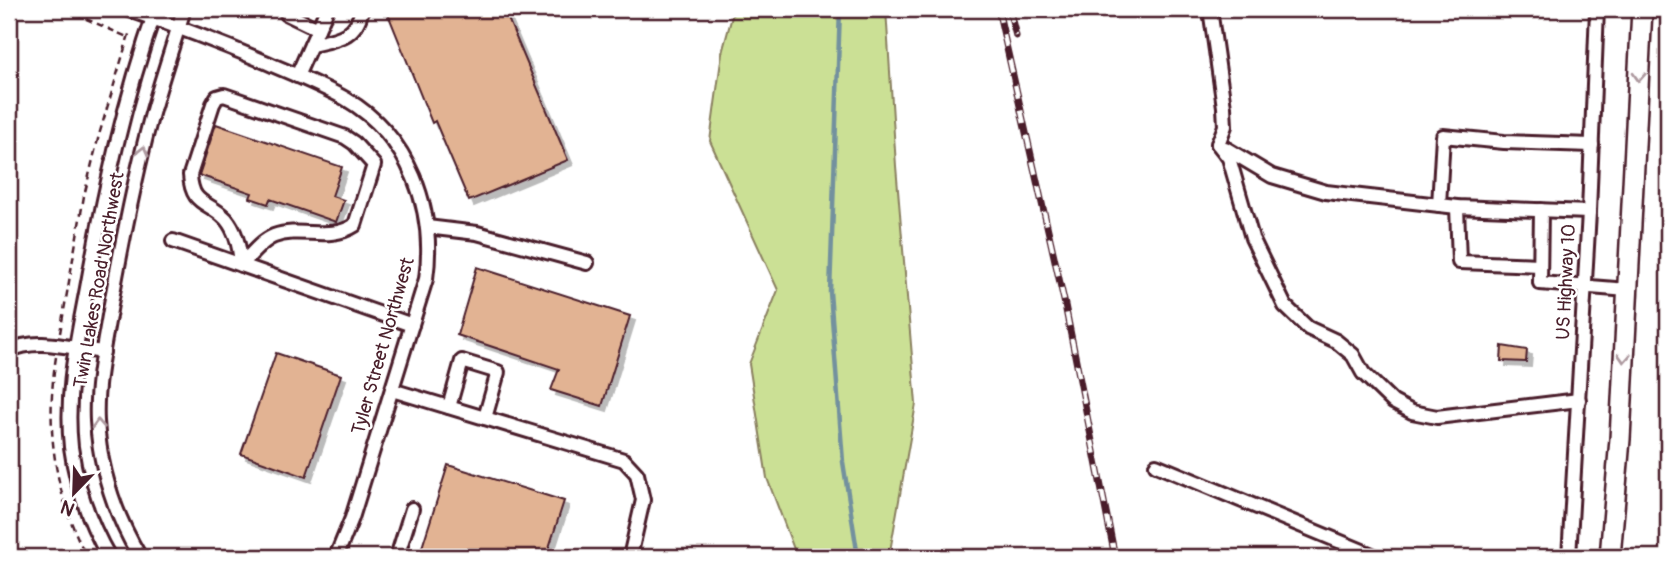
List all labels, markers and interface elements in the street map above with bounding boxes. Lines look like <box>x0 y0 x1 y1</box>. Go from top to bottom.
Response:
one-way arrow <box>1631 72 1646 83</box>
one-way arrow <box>134 145 149 157</box>
street label: Twin Lakes Road Northwest <box>68 170 130 390</box>
street label: US Highway 10 <box>1551 223 1581 341</box>
street label: Tyler Street Northwest <box>346 254 420 437</box>
one-way arrow <box>1617 353 1632 364</box>
one-way arrow <box>91 418 106 429</box>
north arrow <box>38 458 108 528</box>
text: N <box>57 494 78 521</box>

